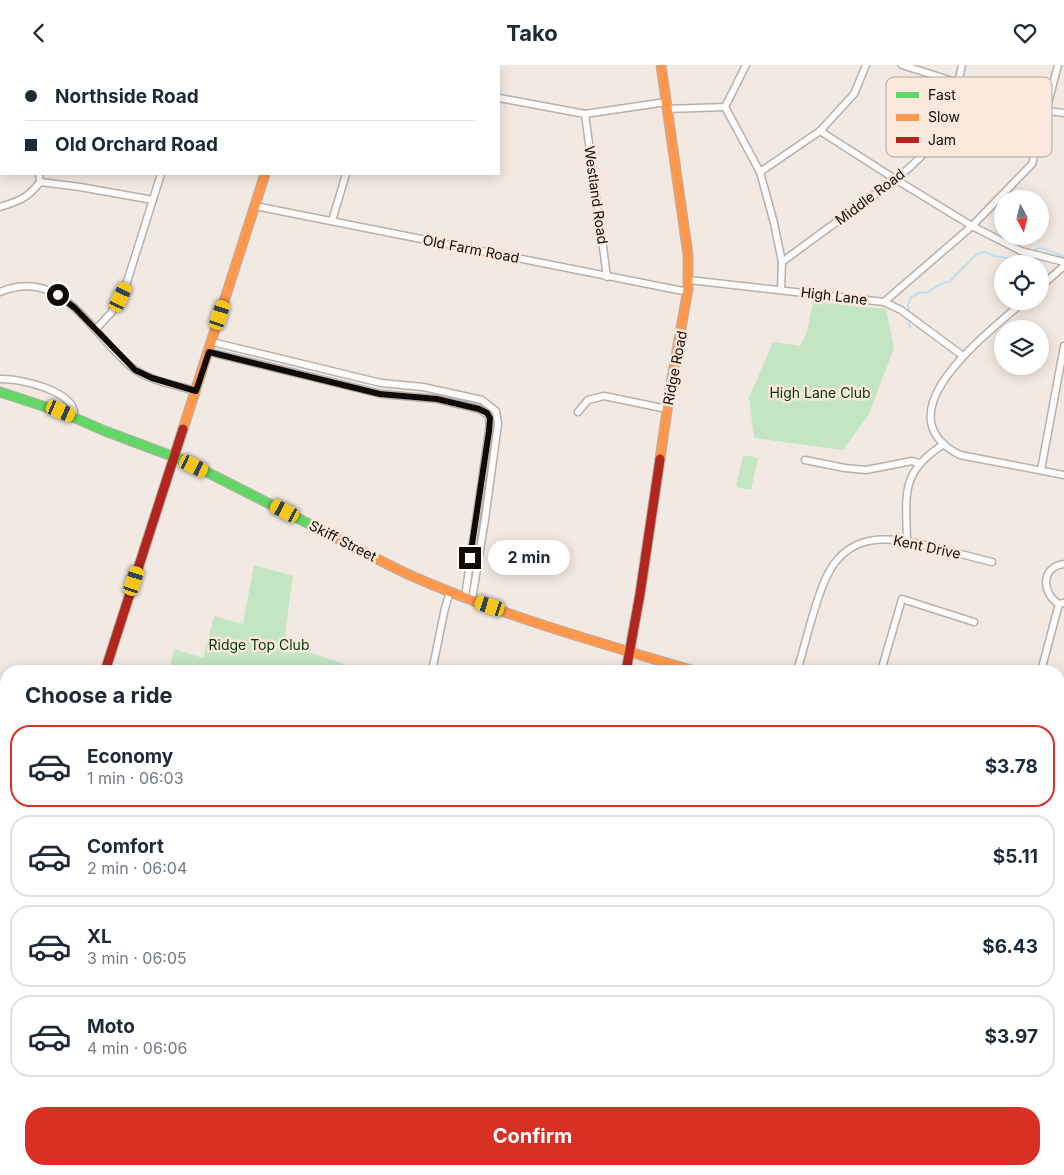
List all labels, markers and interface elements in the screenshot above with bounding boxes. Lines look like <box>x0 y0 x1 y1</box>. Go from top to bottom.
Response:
icon: back <box>25 19 53 47</box>
icon: heart <box>1011 19 1039 47</box>
text: Tako <box>506 20 558 46</box>
legend <box>886 77 1052 157</box>
text: Northside Road <box>55 85 199 108</box>
text: Fast <box>928 86 956 103</box>
text: Slow <box>928 108 960 125</box>
text: Jam <box>928 131 956 148</box>
text: Old Orchard Road <box>55 133 218 156</box>
street label: Westland Road <box>581 145 612 245</box>
street label: Middle Road <box>832 165 908 228</box>
north arrow <box>994 190 1049 245</box>
map controls <box>994 190 1049 375</box>
street label: Old Farm Road <box>421 231 521 266</box>
button: locate <box>994 255 1049 310</box>
car <box>107 280 134 314</box>
street label: High Lane <box>800 283 868 308</box>
route start <box>47 284 69 306</box>
car <box>208 298 231 332</box>
button: layers <box>994 320 1049 375</box>
street label: Ridge Road <box>659 329 690 407</box>
park label: High Lane Club <box>769 384 871 401</box>
car <box>44 398 77 424</box>
car <box>177 453 210 479</box>
car <box>268 498 301 524</box>
street label: Skiff Street <box>307 516 380 565</box>
street label: Kent Drive <box>892 531 962 562</box>
callout: 2 min <box>488 541 570 575</box>
route end <box>459 547 481 569</box>
text: 2 min <box>508 547 550 567</box>
car <box>122 564 145 598</box>
car <box>473 594 506 618</box>
park label: Ridge Top Club <box>209 636 309 653</box>
text: Choose a ride <box>25 682 173 708</box>
icon: car <box>27 744 72 789</box>
text: Economy <box>87 745 173 768</box>
text: $3.78 <box>985 755 1038 778</box>
text: 1 min · 06:03 <box>87 768 184 788</box>
icon: car <box>27 834 72 879</box>
text: Comfort <box>87 835 164 858</box>
text: $5.11 <box>993 845 1038 868</box>
text: 2 min · 06:04 <box>87 858 187 878</box>
icon: car <box>27 924 72 969</box>
text: XL <box>87 925 112 948</box>
text: $6.43 <box>982 935 1038 958</box>
text: 3 min · 06:05 <box>87 948 187 968</box>
icon: car <box>27 1014 72 1059</box>
text: Moto <box>87 1015 135 1038</box>
text: $3.97 <box>985 1025 1038 1048</box>
text: 4 min · 06:06 <box>87 1038 187 1058</box>
button: Confirm <box>25 1107 1040 1165</box>

